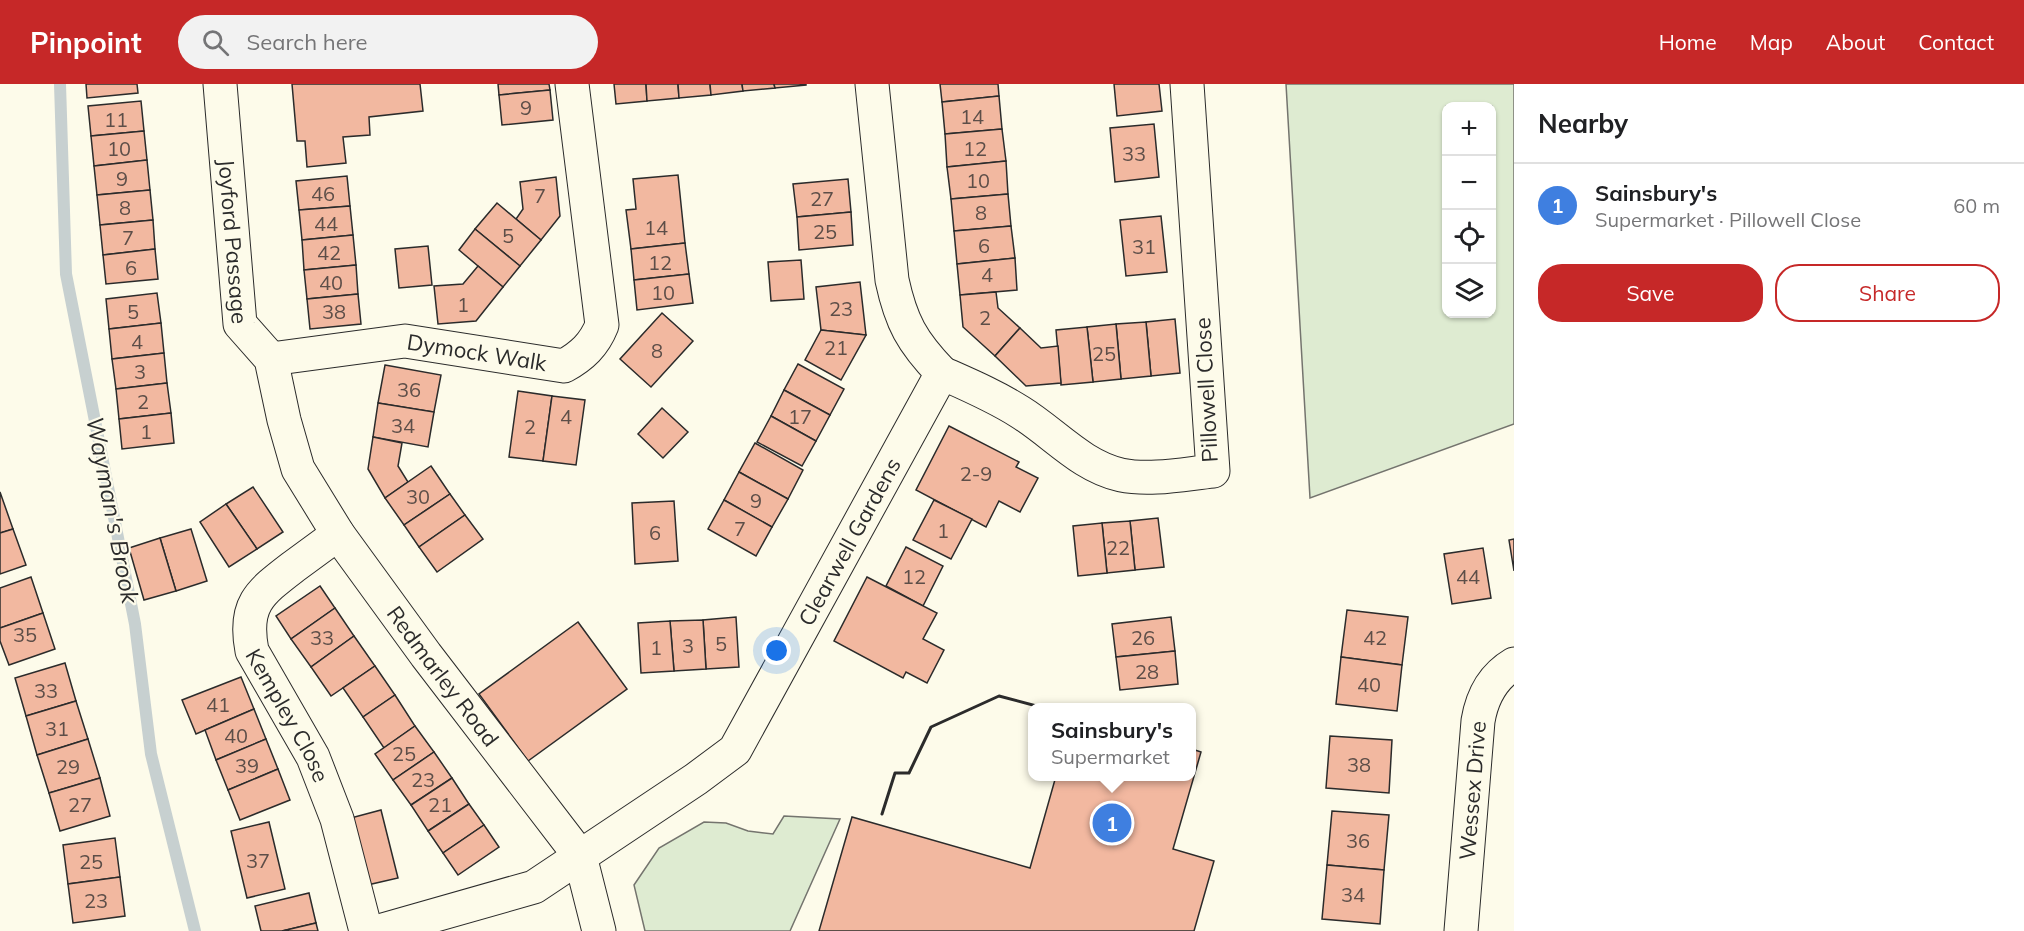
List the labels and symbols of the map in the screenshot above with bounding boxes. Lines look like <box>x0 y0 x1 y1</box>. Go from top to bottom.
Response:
house number: 9 <box>520 95 532 120</box>
house number: 14 <box>960 104 984 129</box>
house number: 11 <box>104 107 128 132</box>
house number: 10 <box>107 136 131 161</box>
house number: 12 <box>963 136 987 161</box>
house number: 33 <box>1122 141 1146 166</box>
street label: Joyford Passage <box>212 158 254 325</box>
house number: 9 <box>116 166 128 191</box>
house number: 10 <box>966 168 990 193</box>
house number: 46 <box>311 181 335 206</box>
house number: 7 <box>534 183 546 208</box>
house number: 27 <box>810 186 834 211</box>
house number: 8 <box>119 195 131 220</box>
house number: 8 <box>975 200 987 225</box>
house number: 44 <box>314 211 338 236</box>
house number: 14 <box>644 215 668 240</box>
house number: 25 <box>813 219 837 244</box>
house number: 5 <box>502 223 514 248</box>
house number: 7 <box>122 225 134 250</box>
house number: 6 <box>978 233 990 258</box>
house number: 31 <box>1132 234 1156 259</box>
house number: 42 <box>317 240 341 265</box>
house number: 12 <box>648 250 672 275</box>
house number: 6 <box>125 255 137 280</box>
house number: 4 <box>981 262 993 287</box>
house number: 40 <box>319 270 343 295</box>
house number: 10 <box>651 280 675 305</box>
house number: 1 <box>457 292 469 317</box>
house number: 23 <box>829 296 853 321</box>
house number: 5 <box>127 299 139 324</box>
house number: 38 <box>322 299 346 324</box>
house number: 2 <box>979 305 991 330</box>
street label: Pillowell Close <box>1188 317 1224 463</box>
street label: Dymock Walk <box>405 328 549 377</box>
house number: 4 <box>131 329 143 354</box>
house number: 21 <box>824 335 848 360</box>
house number: 8 <box>651 338 663 363</box>
house number: 25 <box>1092 341 1116 366</box>
house number: 3 <box>134 359 146 384</box>
house number: 36 <box>397 377 421 402</box>
house number: 2 <box>137 389 149 414</box>
house number: 4 <box>560 404 572 429</box>
house number: 17 <box>788 404 812 429</box>
house number: 34 <box>391 413 415 438</box>
water label: Wayman's Brook <box>80 414 146 607</box>
house number: 2 <box>524 414 536 439</box>
house number: 1 <box>140 419 152 444</box>
street label: Clearwell Gardens <box>792 453 907 631</box>
house number: 2-9 <box>960 461 992 486</box>
house number: 30 <box>406 484 430 509</box>
house number: 9 <box>750 488 762 513</box>
house number: 7 <box>734 516 746 541</box>
house number: 1 <box>937 518 949 543</box>
house number: 6 <box>649 520 661 545</box>
house number: 22 <box>1106 535 1130 560</box>
house number: 12 <box>902 564 926 589</box>
house number: 44 <box>1456 564 1480 589</box>
street label: Redmarley Road <box>381 600 505 752</box>
house number: 35 <box>13 622 37 647</box>
house number: 33 <box>310 625 334 650</box>
house number: 26 <box>1131 625 1155 650</box>
house number: 42 <box>1363 625 1387 650</box>
house number: 5 <box>715 631 727 656</box>
house number: 3 <box>682 633 694 658</box>
house number: 1 <box>650 635 662 660</box>
your location <box>762 636 791 665</box>
street label: Kempley Close <box>240 644 335 786</box>
house number: 28 <box>1135 659 1159 684</box>
house number: 40 <box>1357 672 1381 697</box>
house number: 33 <box>34 678 58 703</box>
house number: 41 <box>206 692 230 717</box>
house number: 31 <box>45 716 69 741</box>
street label: Wessex Drive <box>1453 720 1492 861</box>
house number: 40 <box>224 723 248 748</box>
house number: 25 <box>392 741 416 766</box>
house number: 38 <box>1347 752 1371 777</box>
house number: 39 <box>235 753 259 778</box>
house number: 29 <box>56 754 80 779</box>
house number: 23 <box>411 767 435 792</box>
house number: 27 <box>68 792 92 817</box>
house number: 21 <box>428 792 452 817</box>
pin: 1 <box>1092 800 1132 846</box>
house number: 36 <box>1346 828 1370 853</box>
house number: 37 <box>246 848 270 873</box>
house number: 25 <box>79 849 103 874</box>
house number: 34 <box>1341 882 1365 907</box>
house number: 23 <box>84 888 108 913</box>

